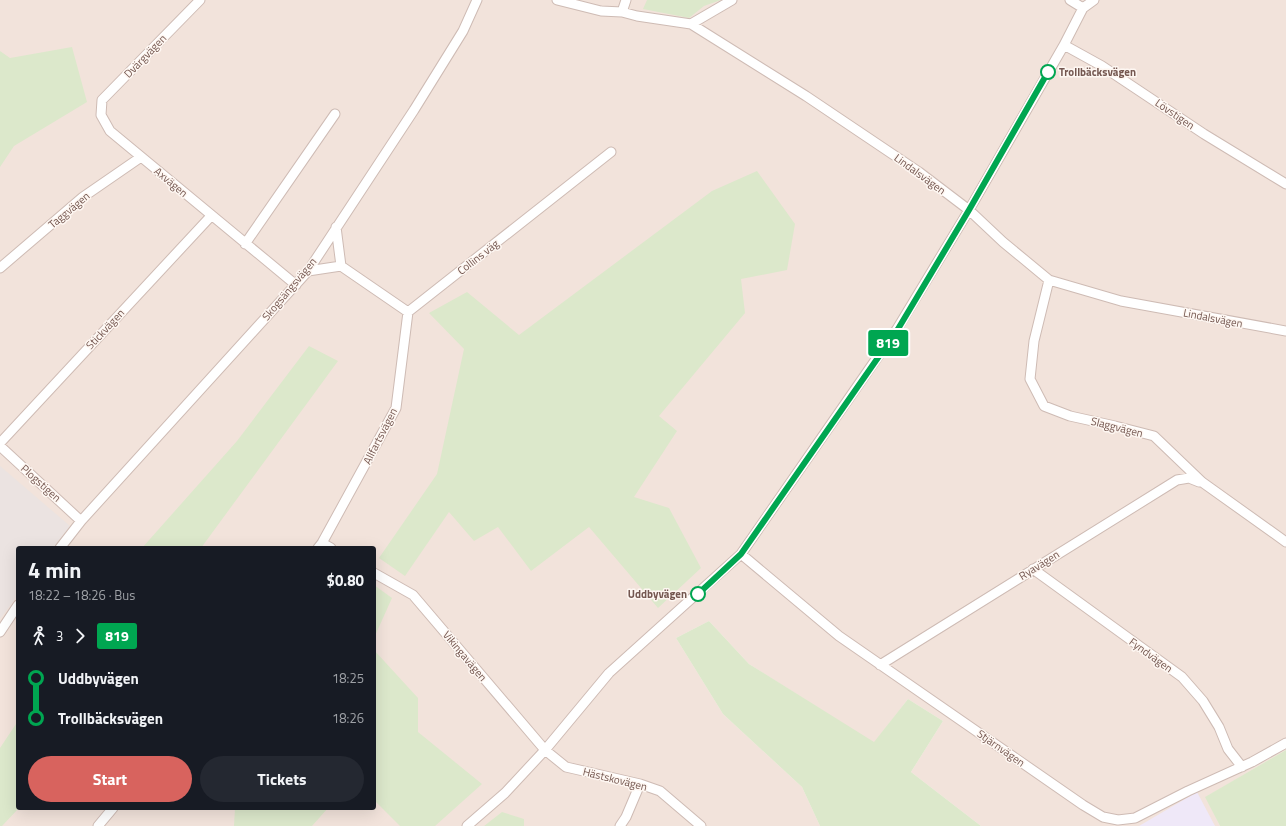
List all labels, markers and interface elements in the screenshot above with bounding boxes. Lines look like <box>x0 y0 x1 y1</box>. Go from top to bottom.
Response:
street label: Dvärgvägen <box>120 31 170 81</box>
marker: Trollbäcksvägen <box>1040 64 1056 80</box>
place label: Trollbäcksvägen <box>1059 64 1136 80</box>
street label: Lövstigen <box>1152 95 1198 133</box>
street label: Lindalsvägen <box>891 150 949 198</box>
street label: Axvägen <box>151 163 191 201</box>
street label: Taggvägen <box>45 188 93 232</box>
street label: Collins väg <box>454 235 502 278</box>
street label: Skogsängsvägen <box>258 254 320 324</box>
street label: Lindalsvägen <box>1182 304 1244 332</box>
street label: Stickvägen <box>82 305 128 353</box>
line badge: 819 <box>865 330 911 356</box>
text: 819 <box>876 332 900 353</box>
street label: Allfartsvägen <box>359 405 401 467</box>
street label: Slaggvägen <box>1089 413 1145 441</box>
street label: Plogstigen <box>17 461 65 505</box>
street label: Ryavägen <box>1016 546 1063 584</box>
text: 4 min <box>28 553 81 587</box>
text: $0.80 <box>327 569 364 592</box>
text: 18:22 – 18:26 · Bus <box>28 585 135 605</box>
place label: Uddbyvägen <box>628 586 687 602</box>
marker: Uddbyvägen <box>690 586 706 602</box>
icon: walk <box>28 625 50 647</box>
icon: forward <box>69 625 91 647</box>
text: 819 <box>105 625 129 646</box>
text: 3 <box>56 626 63 646</box>
street label: Vikingavägen <box>439 627 491 685</box>
street label: Fyndvägen <box>1126 634 1176 676</box>
text: Uddbyvägen <box>58 667 139 690</box>
text: 18:25 <box>332 668 364 688</box>
text: Trollbäcksvägen <box>58 707 163 730</box>
text: 18:26 <box>332 708 364 728</box>
street label: Stjärnvägen <box>974 726 1028 770</box>
button: Start <box>28 756 192 802</box>
button: Tickets <box>200 756 364 802</box>
street label: Hästskovägen <box>581 763 649 795</box>

